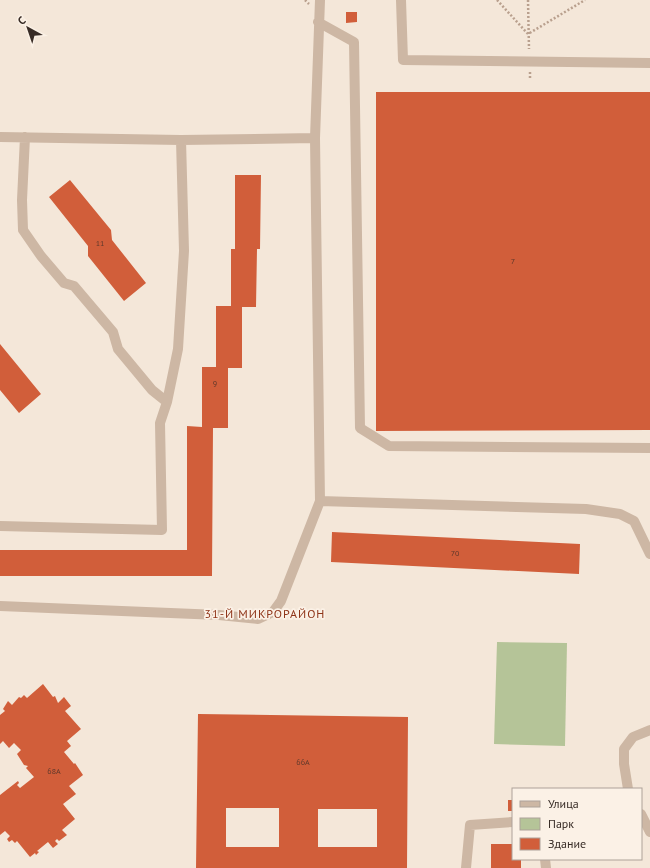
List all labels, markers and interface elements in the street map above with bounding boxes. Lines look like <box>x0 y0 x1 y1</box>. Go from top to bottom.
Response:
north arrow <box>8 8 48 48</box>
text: С <box>15 13 28 28</box>
house number: 11 <box>96 238 104 248</box>
house number: 7 <box>511 256 515 266</box>
house number: 9 <box>213 378 217 388</box>
house number: 70 <box>451 548 460 558</box>
district label: 31-Й МИКРОРАЙОН <box>205 606 325 621</box>
house number: 66А <box>296 757 310 767</box>
house number: 68А <box>47 766 61 776</box>
legend <box>512 788 642 860</box>
text: Улица <box>548 796 579 811</box>
text: Парк <box>548 816 574 831</box>
text: Здание <box>548 836 586 851</box>

